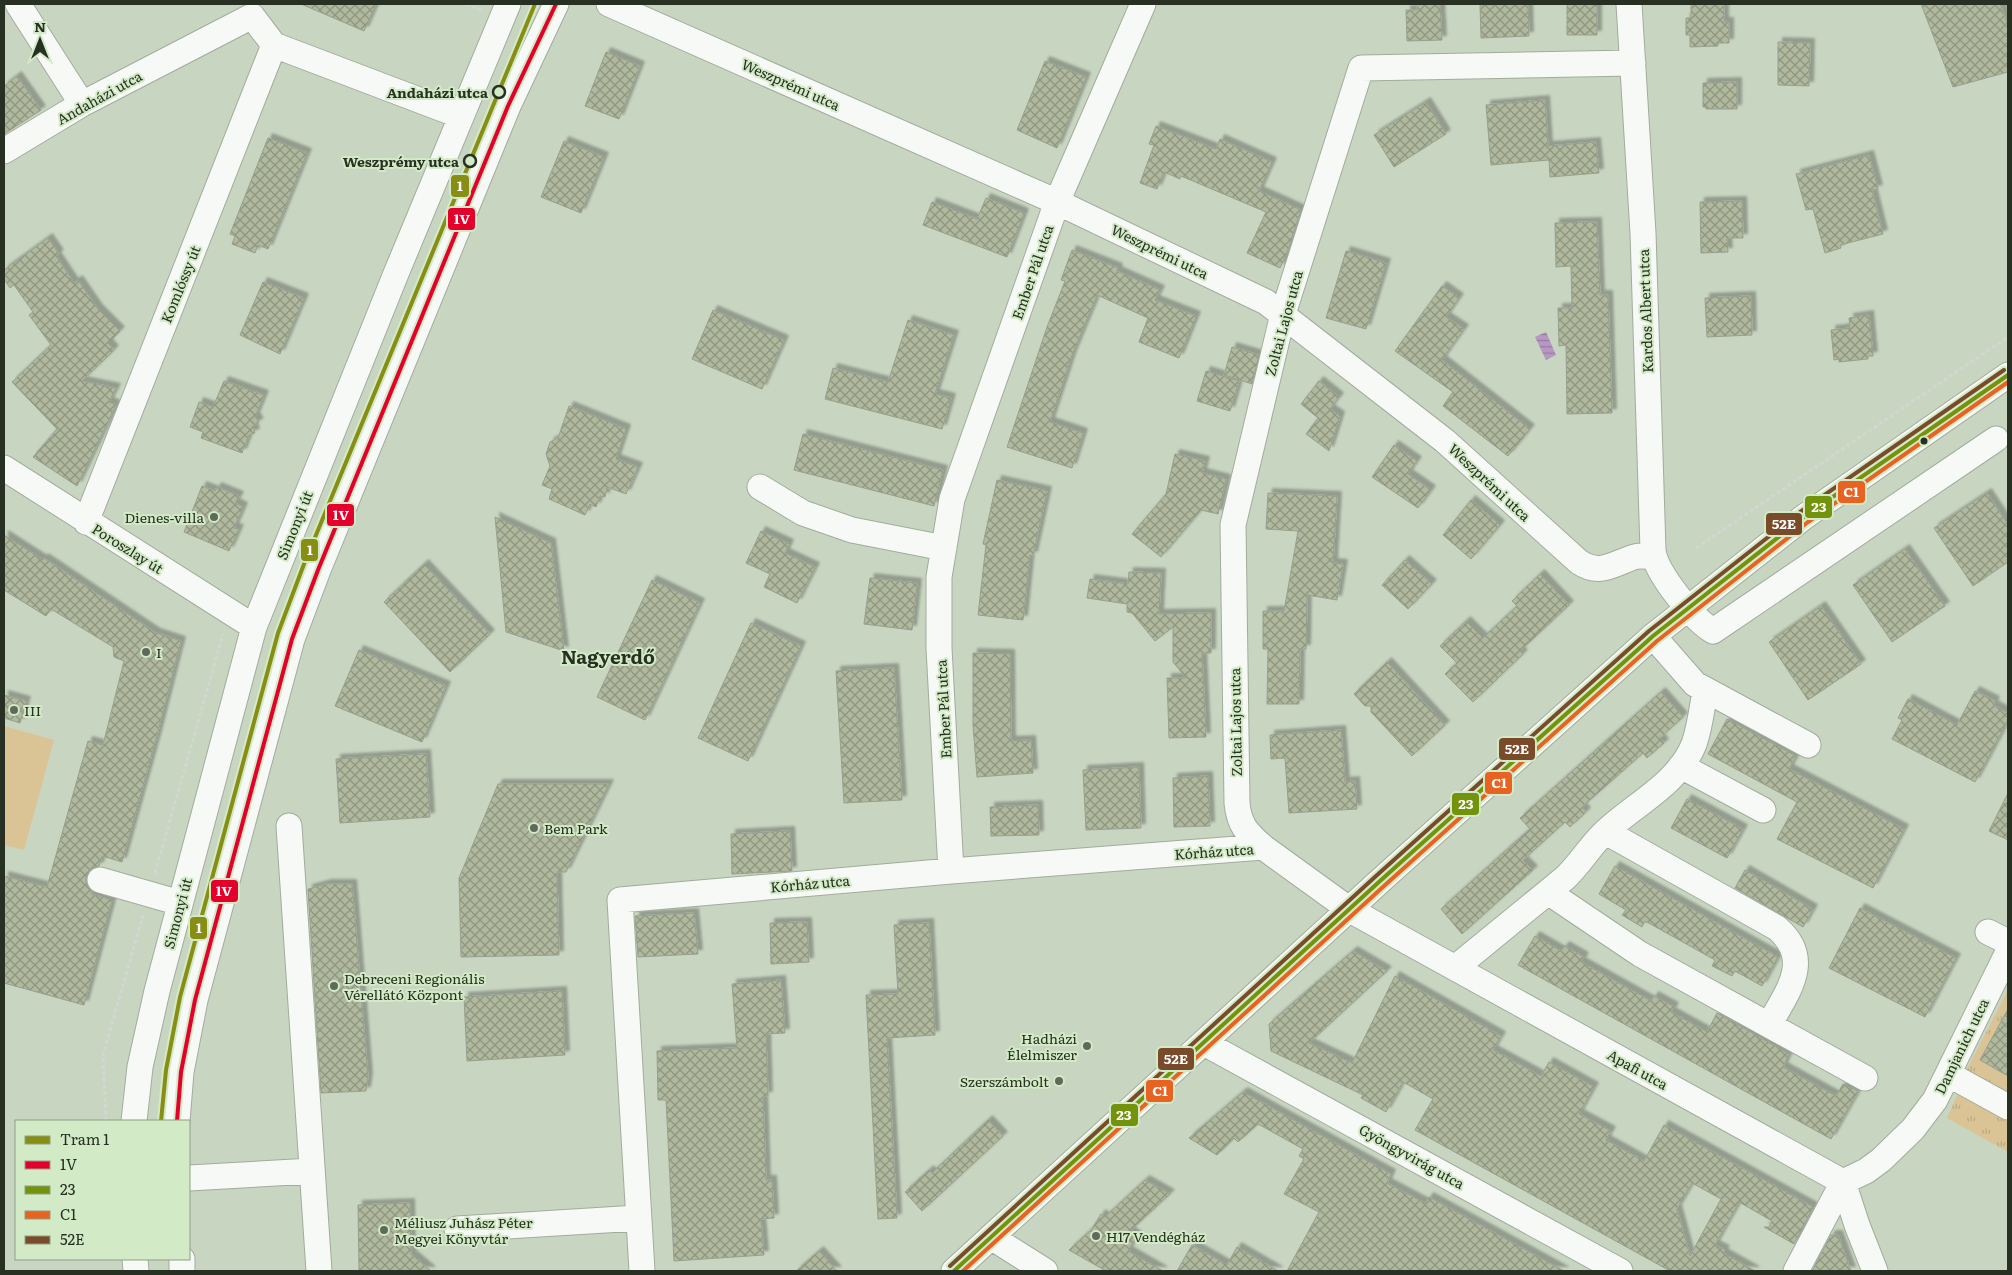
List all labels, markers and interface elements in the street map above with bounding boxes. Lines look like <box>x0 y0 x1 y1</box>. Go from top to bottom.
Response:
north arrow <box>15 15 65 65</box>
text: N <box>34 16 46 36</box>
street label: Weszprémi utca <box>739 53 844 115</box>
street label: Andaházi utca <box>53 65 146 129</box>
place label: Andaházi utca <box>387 82 489 102</box>
marker: Andaházi utca <box>492 85 506 99</box>
place label: Weszprémy utca <box>343 151 460 171</box>
marker: Weszprémy utca <box>463 154 477 168</box>
line badge: 1 <box>450 174 470 198</box>
text: 1 <box>457 175 463 195</box>
line badge: 1V <box>447 207 476 231</box>
text: 1V <box>454 208 471 228</box>
street label: Weszprémi utca <box>1108 219 1212 283</box>
street label: Ember Pál utca <box>1006 221 1058 322</box>
street label: Komlóssy út <box>155 242 205 326</box>
street label: Kardos Albert utca <box>1633 248 1657 373</box>
street label: Zoltai Lajos utca <box>1259 268 1307 378</box>
unlabelled marker <box>1919 436 1929 446</box>
street label: Weszprémi utca <box>1444 439 1536 526</box>
line badge: C1 <box>1837 480 1866 504</box>
text: C1 <box>1843 481 1859 501</box>
street label: Simonyi út <box>271 487 317 562</box>
line badge: 23 <box>1804 495 1833 519</box>
text: 23 <box>1811 496 1827 516</box>
line badge: 1V <box>326 503 355 527</box>
text: 1V <box>333 504 350 524</box>
place label: Dienes-villa <box>124 507 204 527</box>
marker: Dienes-villa <box>208 511 220 523</box>
line badge: 52E <box>1765 512 1803 536</box>
text: 52E <box>1772 513 1796 533</box>
street label: Poroszlay út <box>89 518 168 578</box>
line badge: 1 <box>300 538 319 562</box>
text: 1 <box>307 539 313 559</box>
place label: I <box>156 642 162 662</box>
district label: Nagyerdő <box>561 642 655 670</box>
marker: I <box>140 646 152 658</box>
street label: Ember Pál utca <box>930 659 956 759</box>
street label: Zoltai Lajos utca <box>1224 667 1246 776</box>
place label: III <box>24 700 41 720</box>
marker: III <box>8 704 20 716</box>
line badge: 52E <box>1498 737 1536 761</box>
text: 52E <box>1505 738 1529 758</box>
line badge: C1 <box>1484 771 1513 795</box>
text: C1 <box>1491 772 1507 792</box>
line badge: 23 <box>1451 792 1480 816</box>
text: 23 <box>1458 793 1474 813</box>
place label: Bem Park <box>544 818 608 838</box>
marker: Bem Park <box>528 822 540 834</box>
street label: Kórház utca <box>1174 838 1255 864</box>
street label: Kórház utca <box>769 870 851 896</box>
street label: Simonyi út <box>158 875 196 951</box>
line badge: 1V <box>210 879 239 903</box>
text: 1V <box>216 880 233 900</box>
line badge: 1 <box>189 916 208 940</box>
text: 1 <box>196 917 202 937</box>
place label: Debreceni Regionális Vérellátó Központ <box>344 968 484 1004</box>
marker: Debreceni Regionális Vérellátó Központ <box>328 980 340 992</box>
street label: Damjanich utca <box>1929 994 1993 1097</box>
place label: Hadházi Élelmiszer <box>1007 1028 1077 1064</box>
marker: Hadházi Élelmiszer <box>1081 1040 1093 1052</box>
street label: Apafi utca <box>1604 1044 1672 1094</box>
line badge: 52E <box>1157 1047 1195 1071</box>
text: 52E <box>1164 1048 1188 1068</box>
place label: Szerszámbolt <box>960 1071 1049 1091</box>
marker: Szerszámbolt <box>1053 1075 1065 1087</box>
line badge: C1 <box>1145 1079 1174 1103</box>
text: C1 <box>1152 1080 1168 1100</box>
line badge: 23 <box>1110 1103 1139 1127</box>
text: 23 <box>1116 1104 1132 1124</box>
street label: Gyöngyvirág utca <box>1356 1119 1469 1193</box>
legend <box>15 1120 190 1260</box>
text: Tram 1 <box>60 1127 109 1150</box>
text: 1V <box>60 1152 77 1175</box>
text: 23 <box>60 1177 76 1200</box>
text: C1 <box>60 1202 77 1225</box>
place label: Méliusz Juhász Péter Megyei Könyvtár <box>394 1212 533 1248</box>
marker: Méliusz Juhász Péter Megyei Könyvtár <box>378 1224 390 1236</box>
place label: H17 Vendégház <box>1106 1226 1205 1246</box>
text: 52E <box>60 1227 85 1250</box>
marker: H17 Vendégház <box>1090 1230 1102 1242</box>

